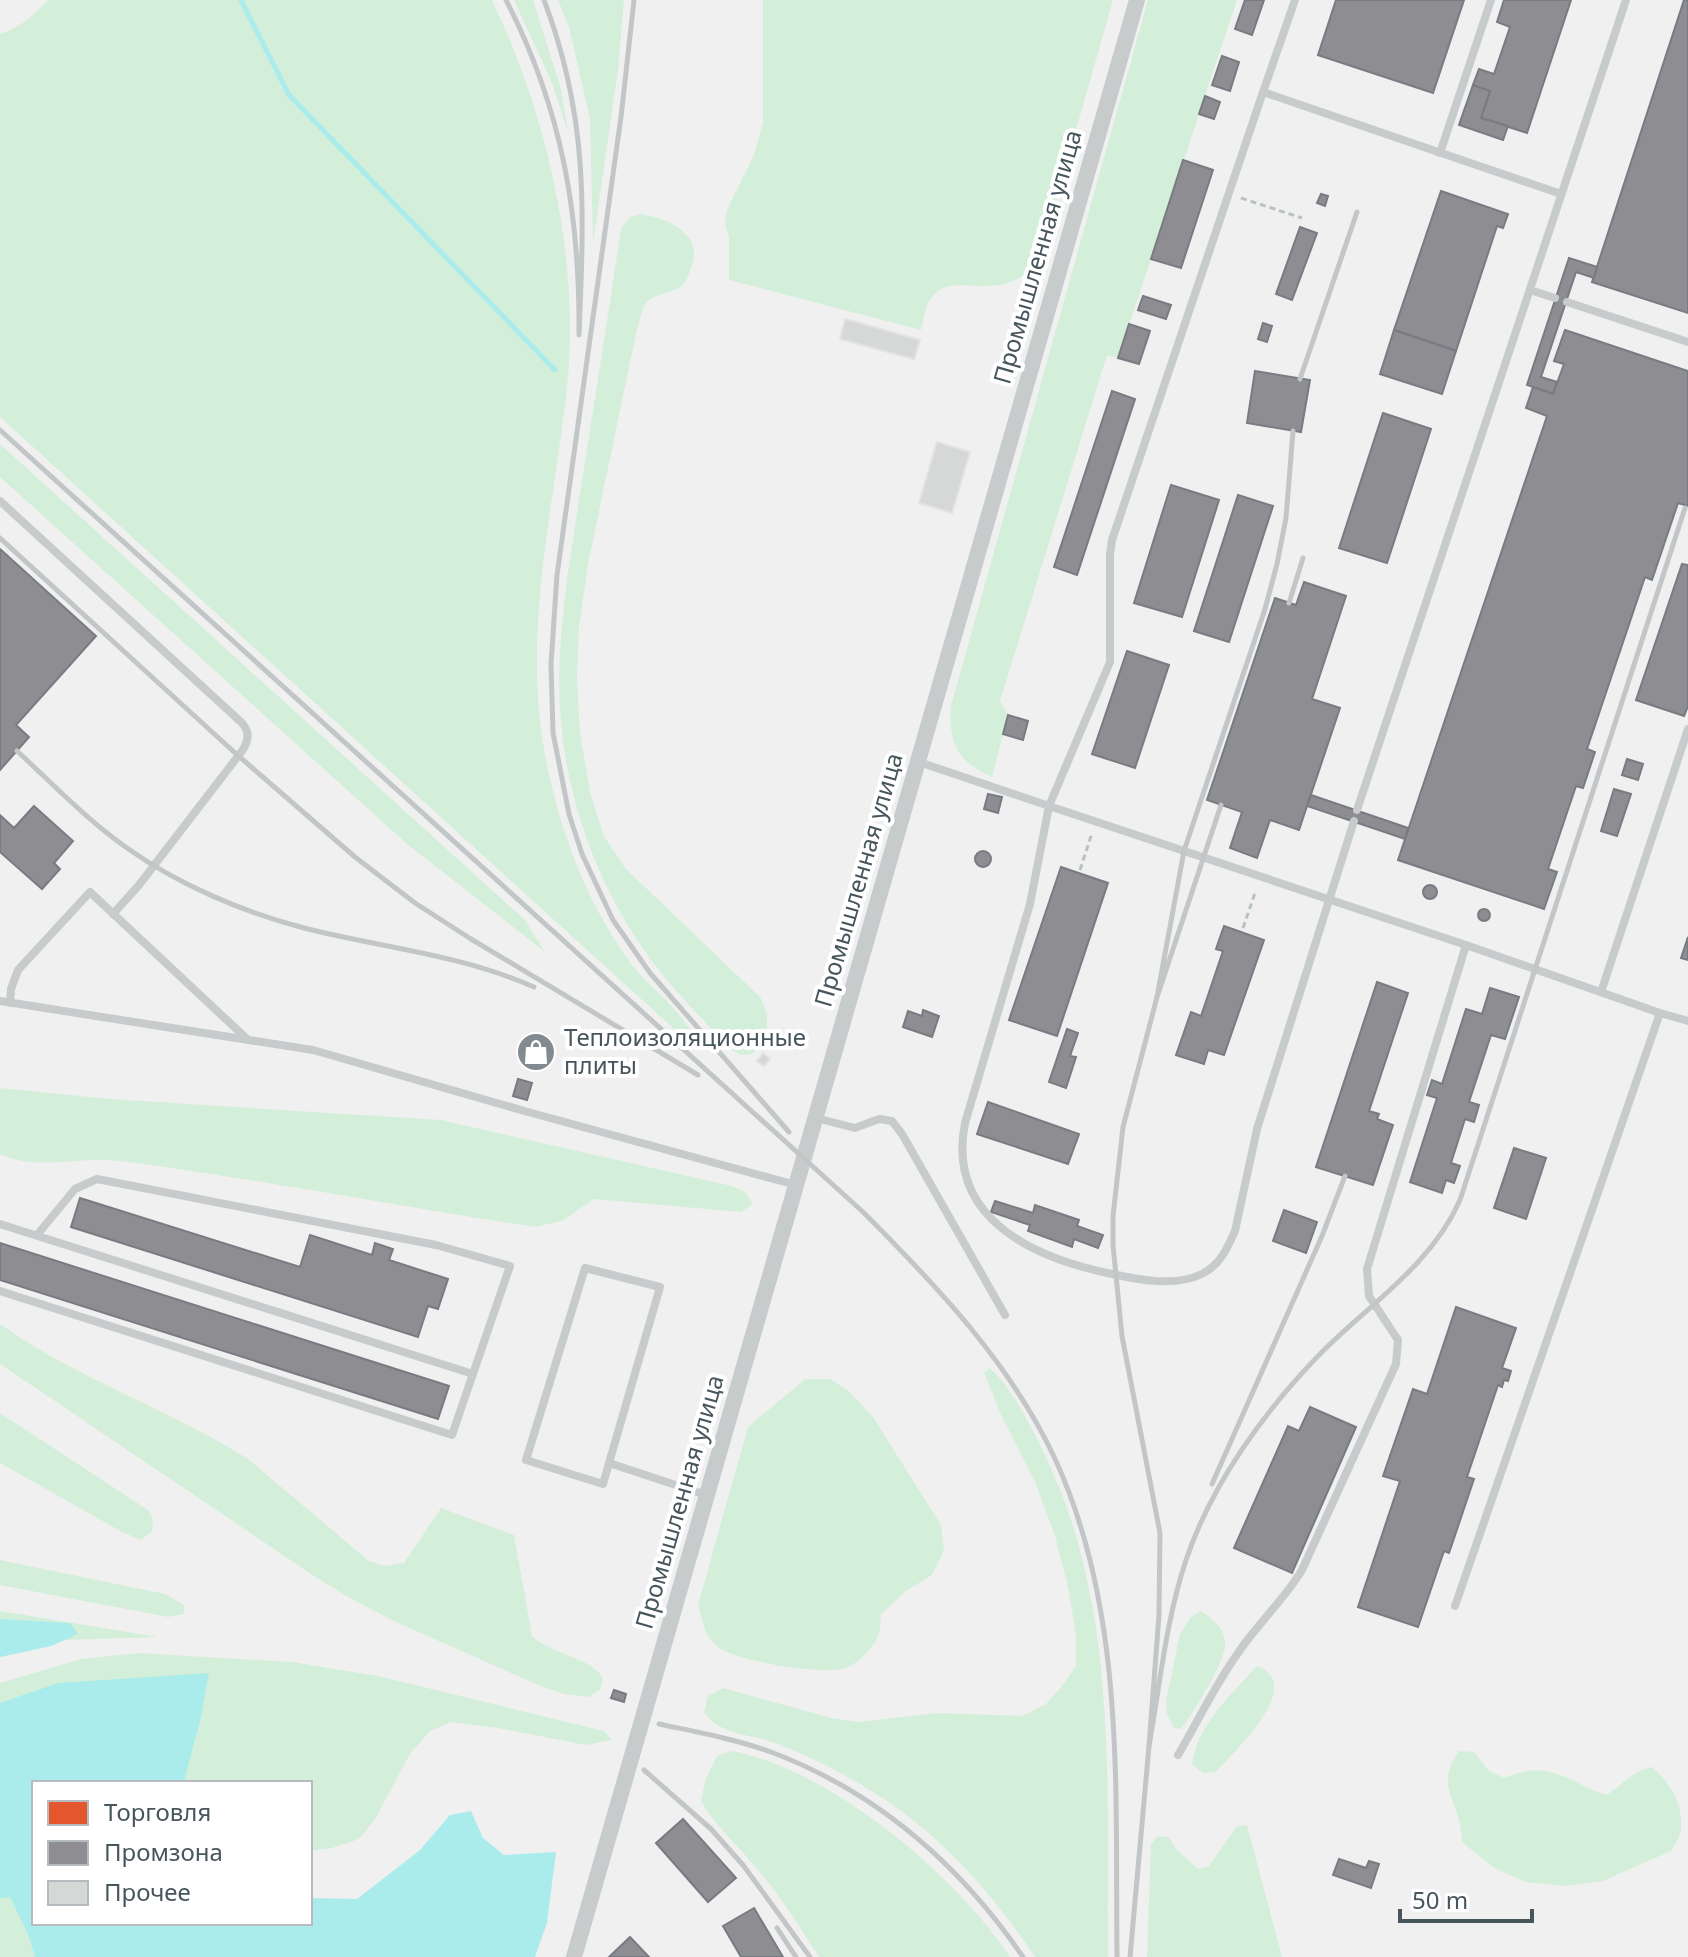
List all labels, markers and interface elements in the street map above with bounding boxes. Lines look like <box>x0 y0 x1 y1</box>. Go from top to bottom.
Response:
street label: Промышленная улица <box>984 126 1089 387</box>
street label: Промышленная улица <box>805 749 910 1010</box>
place label: Теплоизоляционные плиты <box>564 1020 806 1081</box>
shop icon: Теплоизоляционные плиты <box>515 1031 557 1073</box>
street label: Промышленная улица <box>626 1371 731 1632</box>
legend <box>32 1781 312 1925</box>
text: Торговля <box>104 1795 211 1828</box>
text: Промзона <box>104 1835 223 1868</box>
scale bar <box>1400 1873 1532 1923</box>
text: Прочее <box>104 1875 191 1908</box>
text: 50 m <box>1412 1883 1468 1916</box>

